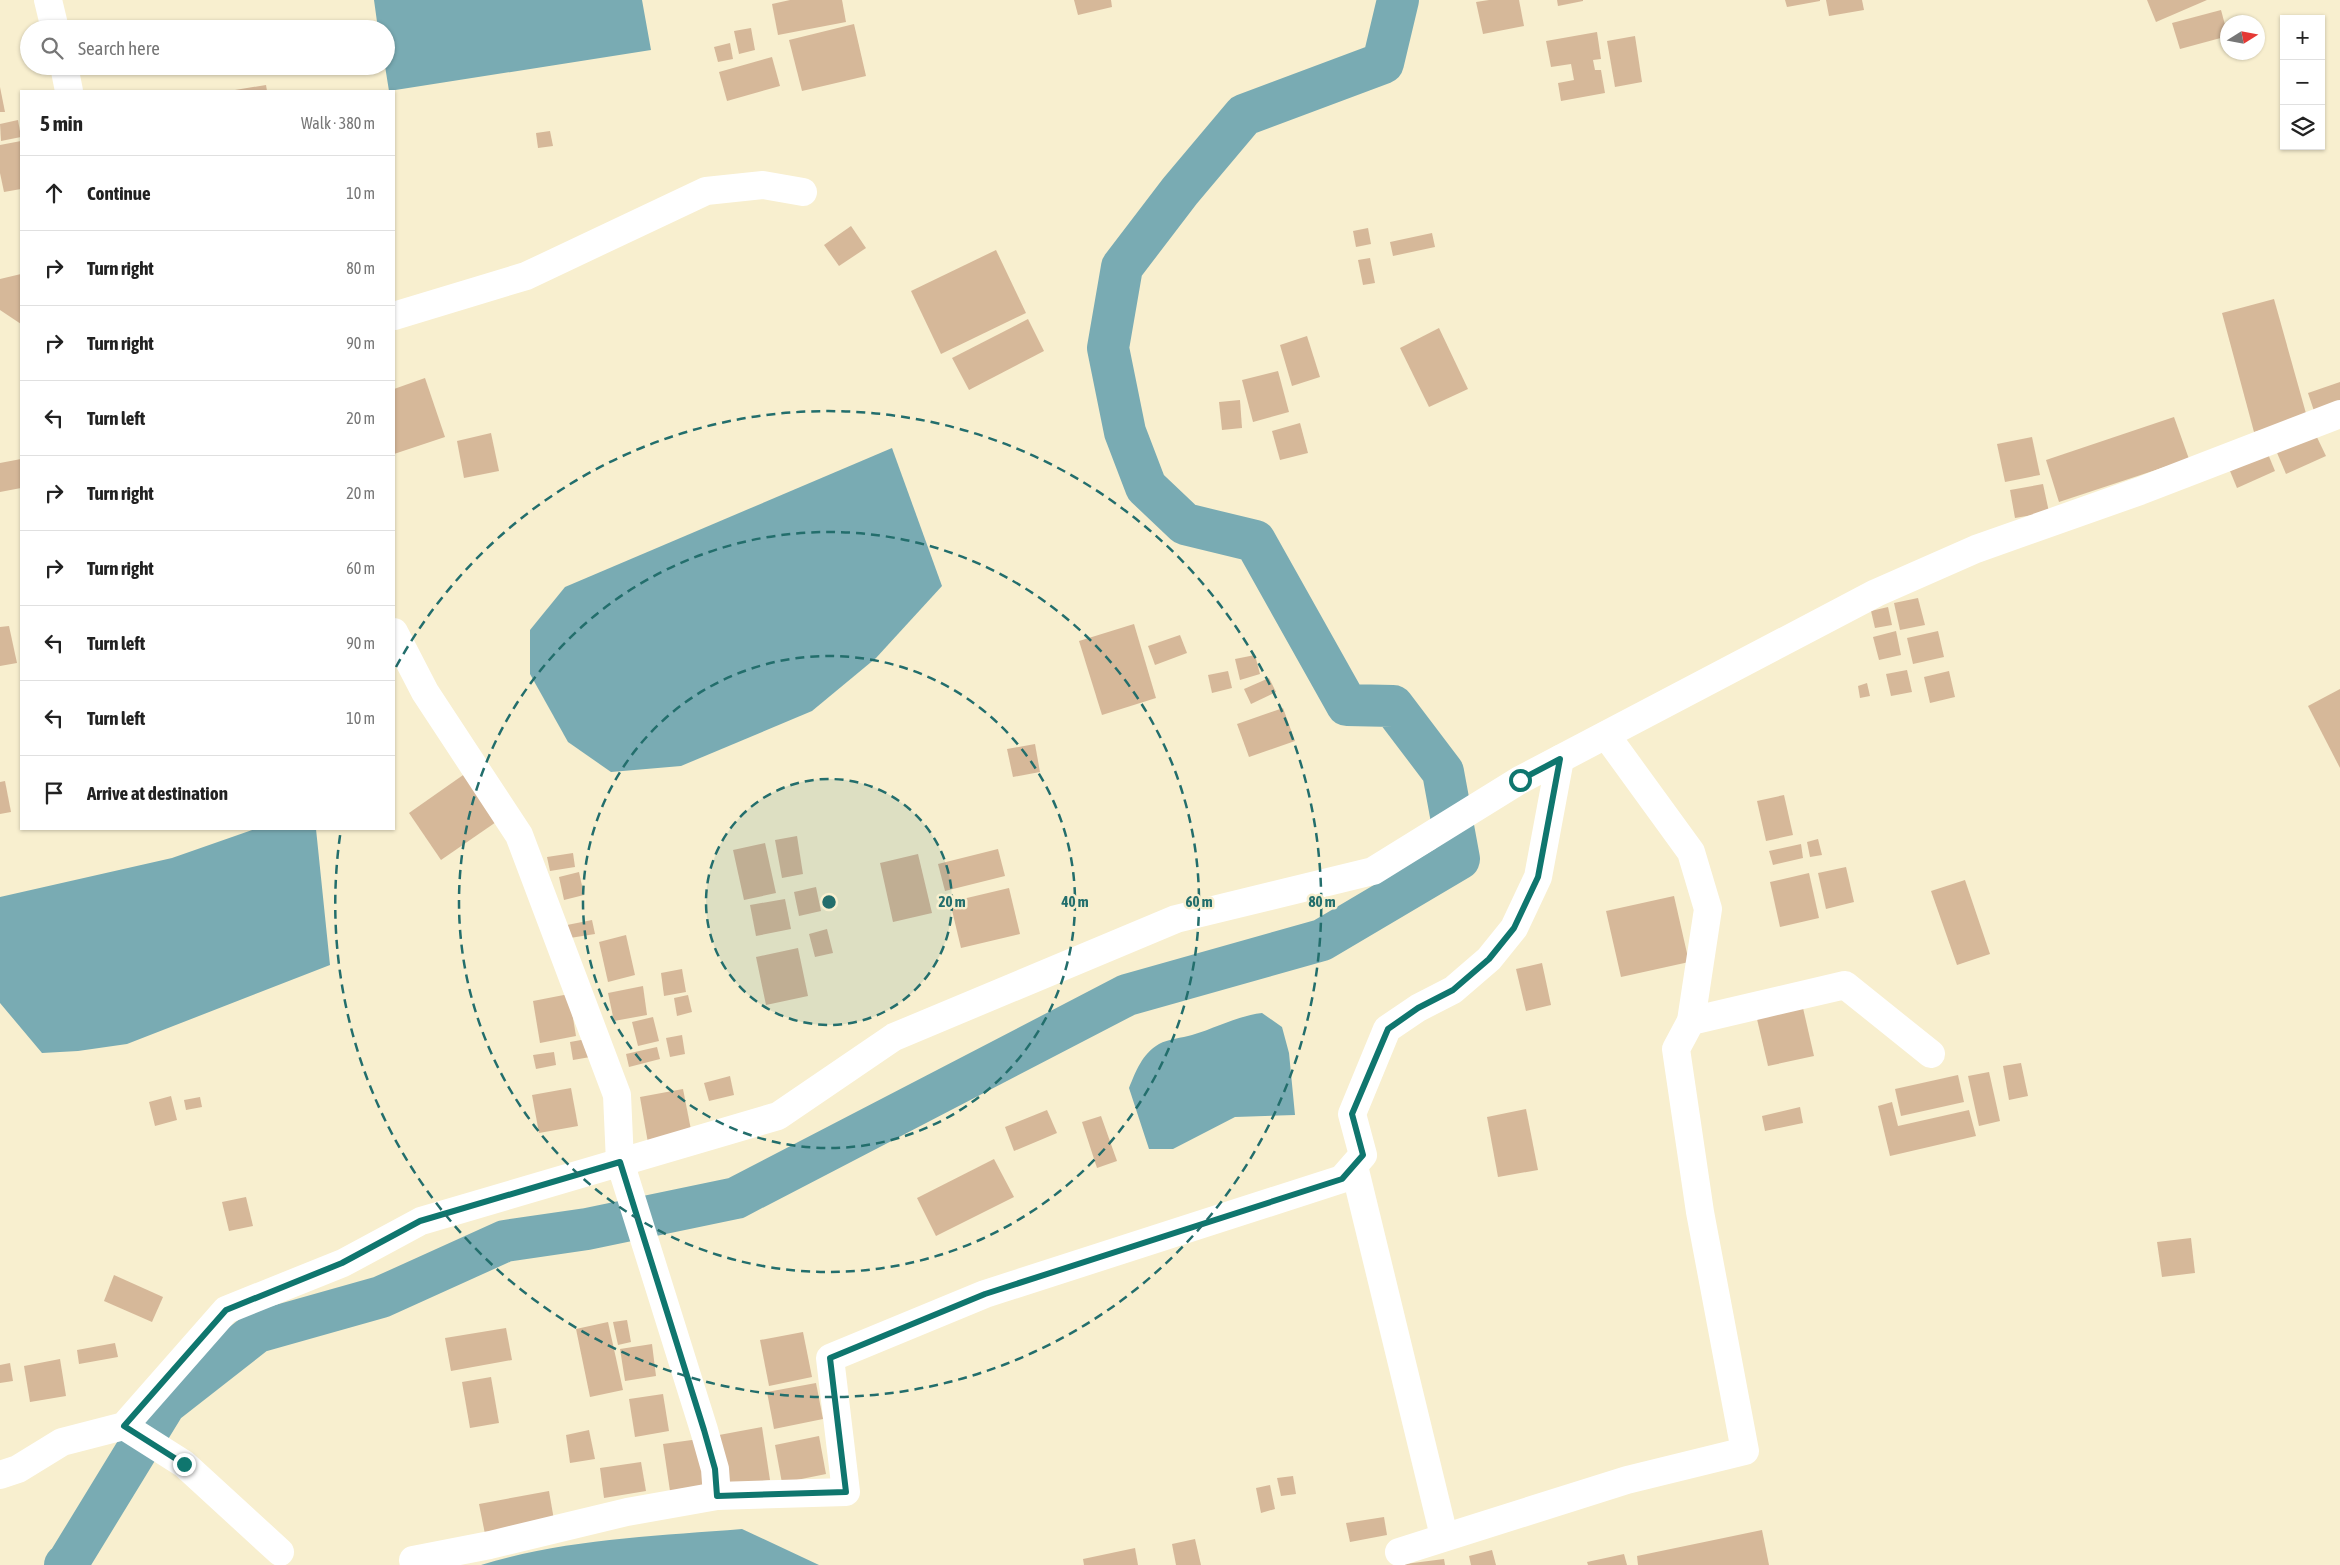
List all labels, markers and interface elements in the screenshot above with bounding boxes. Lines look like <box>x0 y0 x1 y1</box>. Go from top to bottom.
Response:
north arrow <box>2220 15 2265 60</box>
map controls <box>2280 15 2325 150</box>
button: + <box>2280 15 2325 60</box>
search box <box>20 20 395 75</box>
icon: search <box>38 34 66 62</box>
text: Search here <box>78 37 160 59</box>
button: − <box>2280 60 2325 105</box>
button: layers <box>2280 105 2325 150</box>
text: 5 min <box>40 111 83 135</box>
text: Walk · 380 m <box>301 114 375 132</box>
icon: ahead <box>40 179 68 207</box>
text: Continue <box>87 182 151 204</box>
text: 10 m <box>346 184 375 202</box>
icon: right <box>40 254 68 282</box>
text: Turn right <box>87 257 154 279</box>
text: 80 m <box>346 259 375 277</box>
icon: right <box>40 329 68 357</box>
text: Turn right <box>87 332 154 354</box>
text: 90 m <box>346 334 375 352</box>
icon: left <box>40 404 68 432</box>
text: Turn left <box>87 407 145 429</box>
text: 20 m <box>346 409 375 427</box>
icon: right <box>40 479 68 507</box>
text: Turn right <box>87 482 154 504</box>
text: 20 m <box>346 484 375 502</box>
icon: right <box>40 554 68 582</box>
text: Turn right <box>87 557 154 579</box>
text: 60 m <box>346 559 375 577</box>
icon: left <box>40 629 68 657</box>
text: Turn left <box>87 632 145 654</box>
text: 90 m <box>346 634 375 652</box>
icon: left <box>40 704 68 732</box>
text: Turn left <box>87 707 145 729</box>
text: 10 m <box>346 709 375 727</box>
route start <box>1509 769 1532 792</box>
icon: arrive <box>40 779 68 807</box>
text: Arrive at destination <box>87 782 228 804</box>
centre of rings <box>820 893 838 911</box>
text: 20 m <box>939 893 966 910</box>
text: 40 m <box>1061 893 1089 910</box>
text: 60 m <box>1186 893 1213 910</box>
text: 80 m <box>1309 893 1336 910</box>
route end <box>173 1453 196 1476</box>

